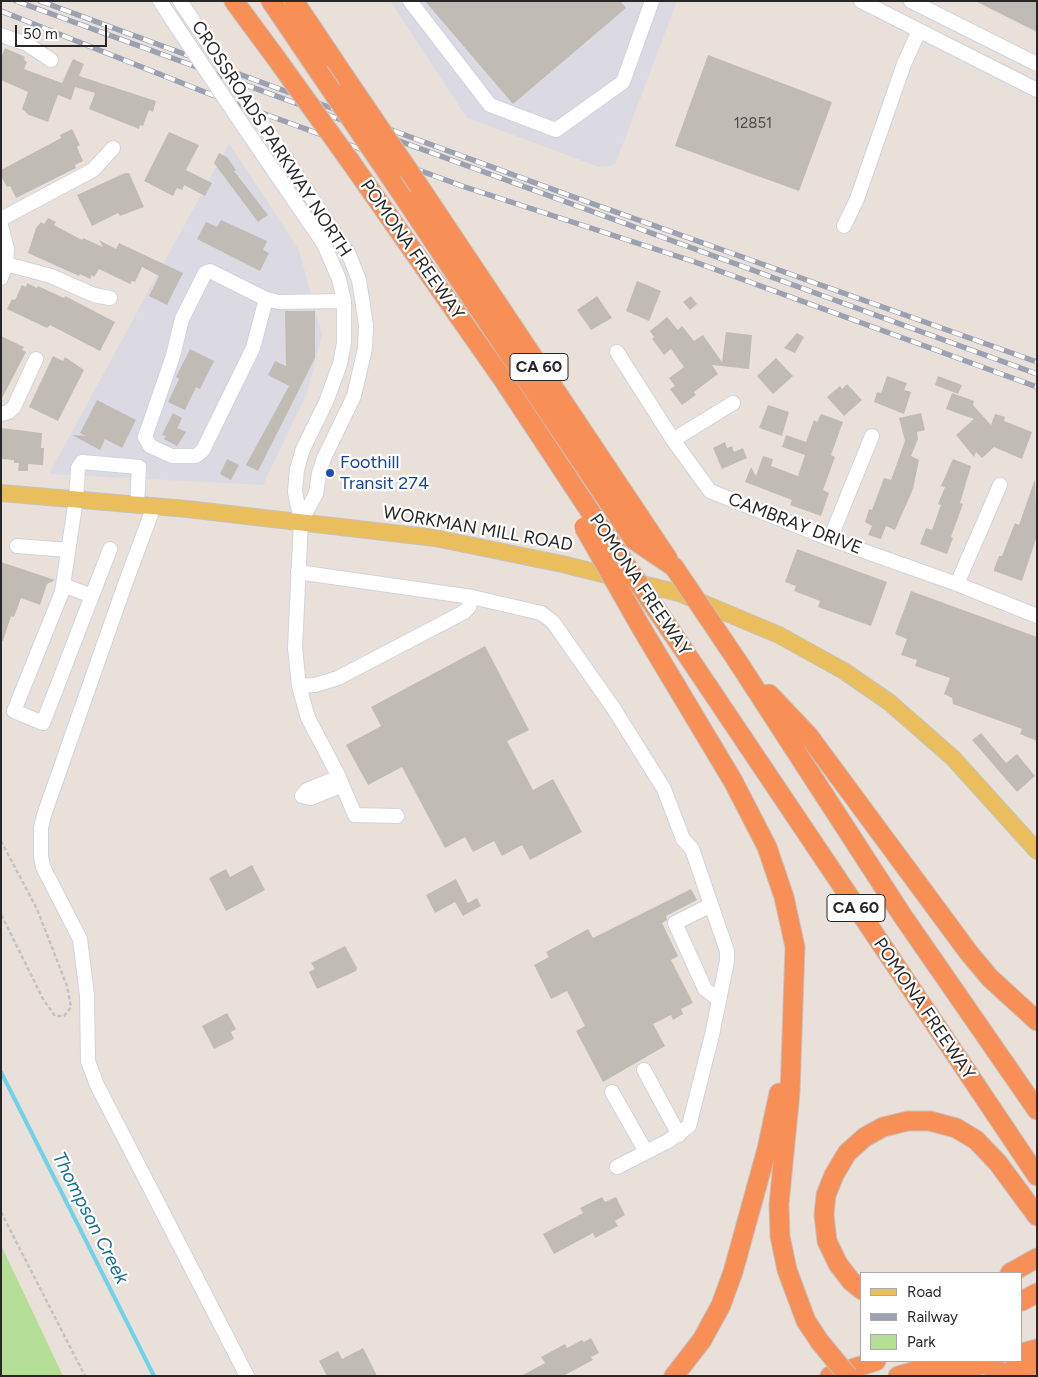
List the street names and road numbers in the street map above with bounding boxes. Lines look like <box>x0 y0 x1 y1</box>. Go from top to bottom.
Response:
street label: CROSSROADS PARKWAY NORTH <box>186 17 356 261</box>
street label: POMONA FREEWAY <box>356 176 468 324</box>
road number: CA 60 <box>510 354 568 381</box>
street label: CAMBRAY DRIVE <box>725 489 865 559</box>
street label: WORKMAN MILL ROAD <box>381 502 575 556</box>
street label: POMONA FREEWAY <box>585 510 695 660</box>
road number: CA 60 <box>827 894 885 921</box>
street label: POMONA FREEWAY <box>869 934 979 1084</box>

